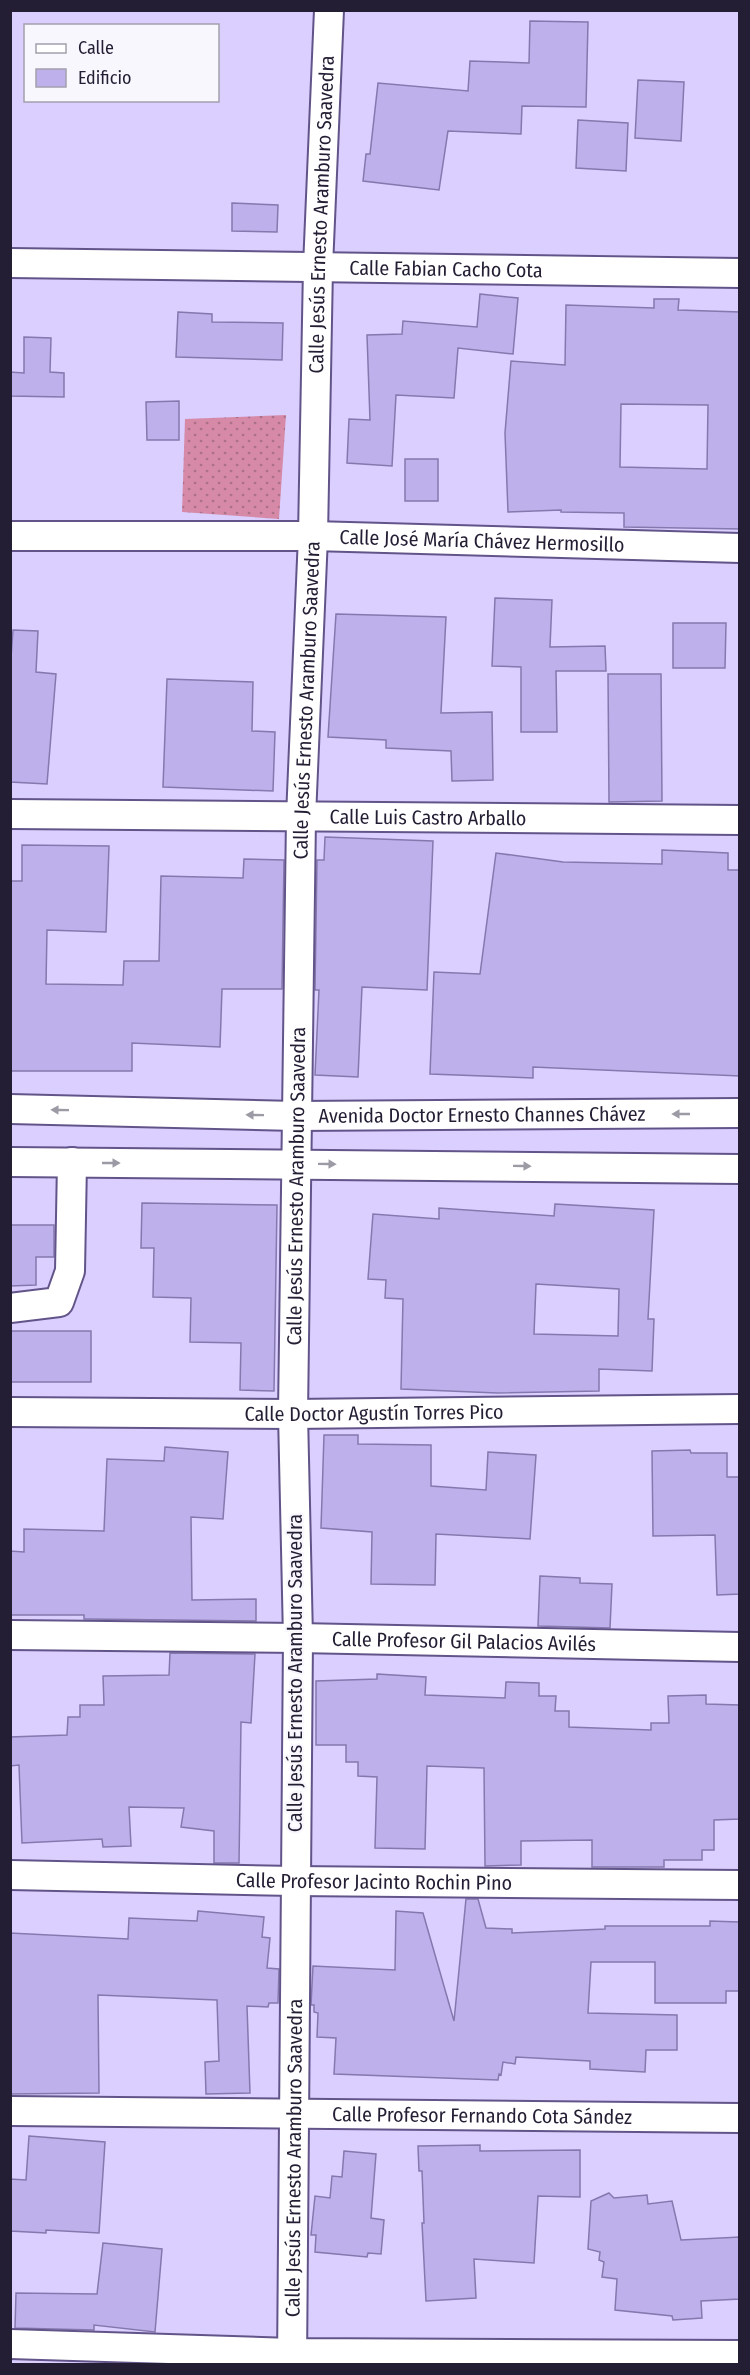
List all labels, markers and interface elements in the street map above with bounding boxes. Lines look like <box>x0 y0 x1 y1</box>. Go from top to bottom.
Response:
legend <box>24 24 219 102</box>
text: Calle <box>78 37 114 59</box>
street label: Calle Jesús Ernesto Aramburo Saavedra <box>304 55 339 374</box>
text: Edificio <box>78 67 131 89</box>
street label: Calle Fabian Cacho Cota <box>349 256 543 282</box>
street label: Calle José María Chávez Hermosillo <box>339 525 625 557</box>
street label: Calle Jesús Ernesto Aramburo Saavedra <box>288 541 325 860</box>
street label: Calle Luis Castro Arballo <box>329 805 527 830</box>
street label: Calle Jesús Ernesto Aramburo Saavedra <box>282 1027 310 1346</box>
street label: Avenida Doctor Ernesto Channes Chávez <box>318 1102 646 1128</box>
one-way arrow <box>51 1105 70 1115</box>
one-way arrow <box>672 1109 691 1119</box>
one-way arrow <box>246 1110 265 1119</box>
one-way arrow <box>101 1158 120 1168</box>
one-way arrow <box>317 1159 336 1169</box>
one-way arrow <box>512 1161 531 1171</box>
street label: Calle Doctor Agustín Torres Pico <box>244 1400 504 1426</box>
street label: Calle Jesús Ernesto Aramburo Saavedra <box>283 1514 307 1832</box>
street label: Calle Profesor Gil Palacios Avilés <box>332 1627 596 1656</box>
street label: Calle Profesor Jacinto Rochin Pino <box>236 1868 512 1895</box>
street label: Calle Jesús Ernesto Aramburo Saavedra <box>280 1999 307 2317</box>
street label: Calle Profesor Fernando Cota Sández <box>332 2102 632 2129</box>

